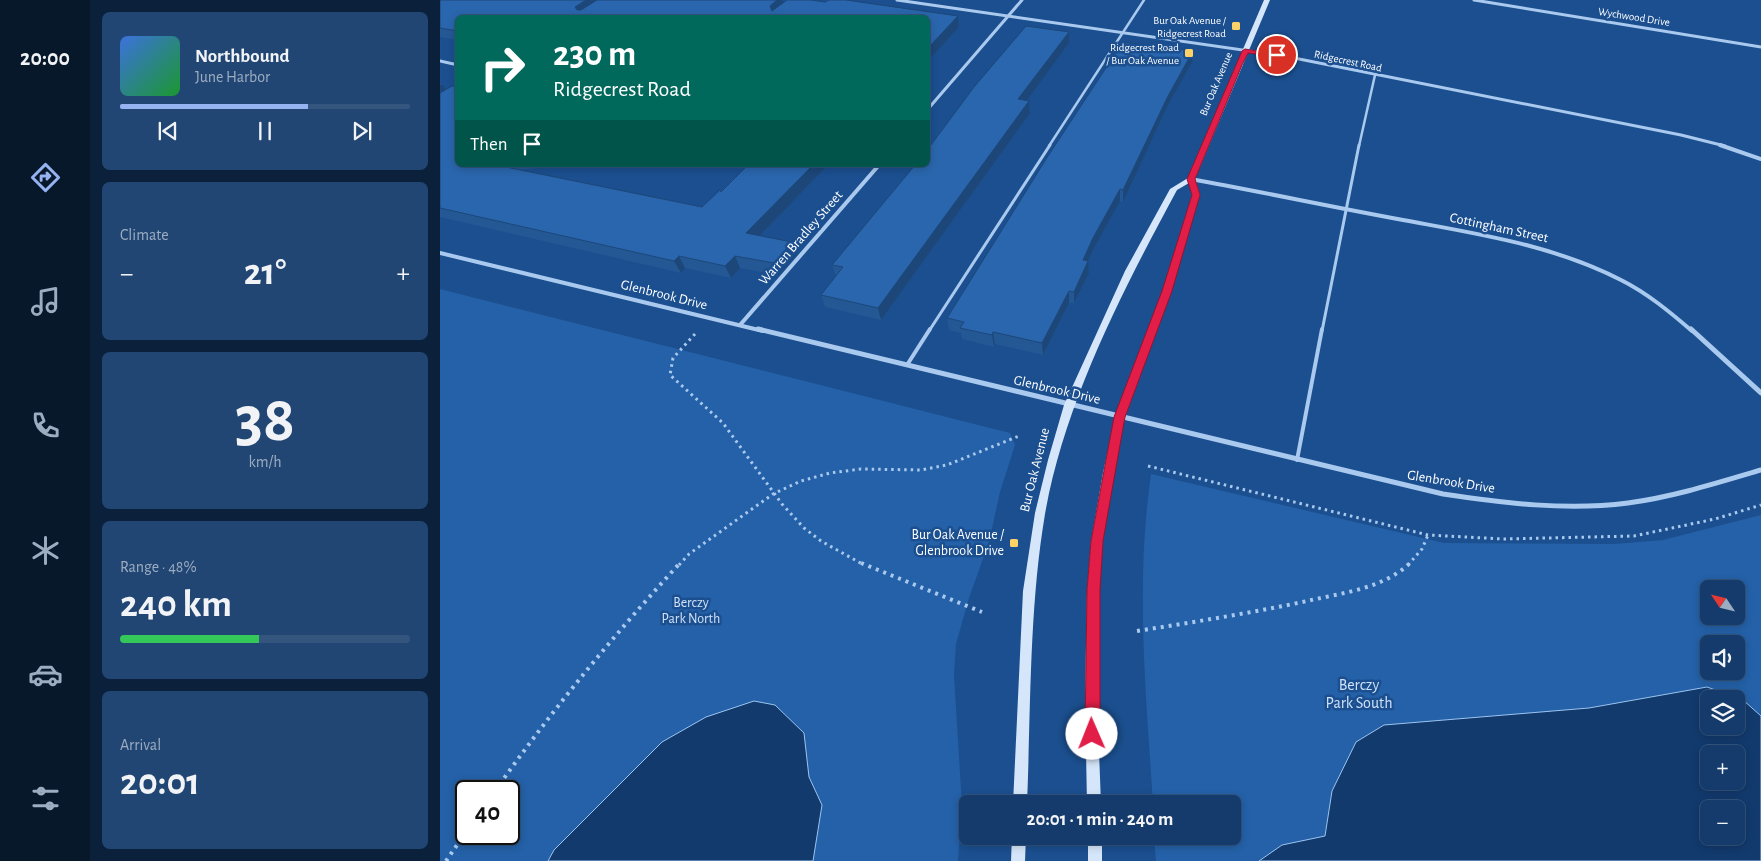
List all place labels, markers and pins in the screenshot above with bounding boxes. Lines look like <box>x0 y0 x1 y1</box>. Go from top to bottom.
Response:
place label: Bur Oak Avenue / Ridgecrest Road <box>1153 15 1227 39</box>
marker: Bur Oak Avenue / Ridgecrest Road <box>1230 20 1242 32</box>
pin <box>1256 34 1298 76</box>
place label: Ridgecrest Road / Bur Oak Avenue <box>1106 42 1179 66</box>
marker: Ridgecrest Road / Bur Oak Avenue <box>1183 47 1195 59</box>
place label: Bur Oak Avenue / Glenbrook Drive <box>911 528 1005 558</box>
marker: Bur Oak Avenue / Glenbrook Drive <box>1008 537 1020 549</box>

